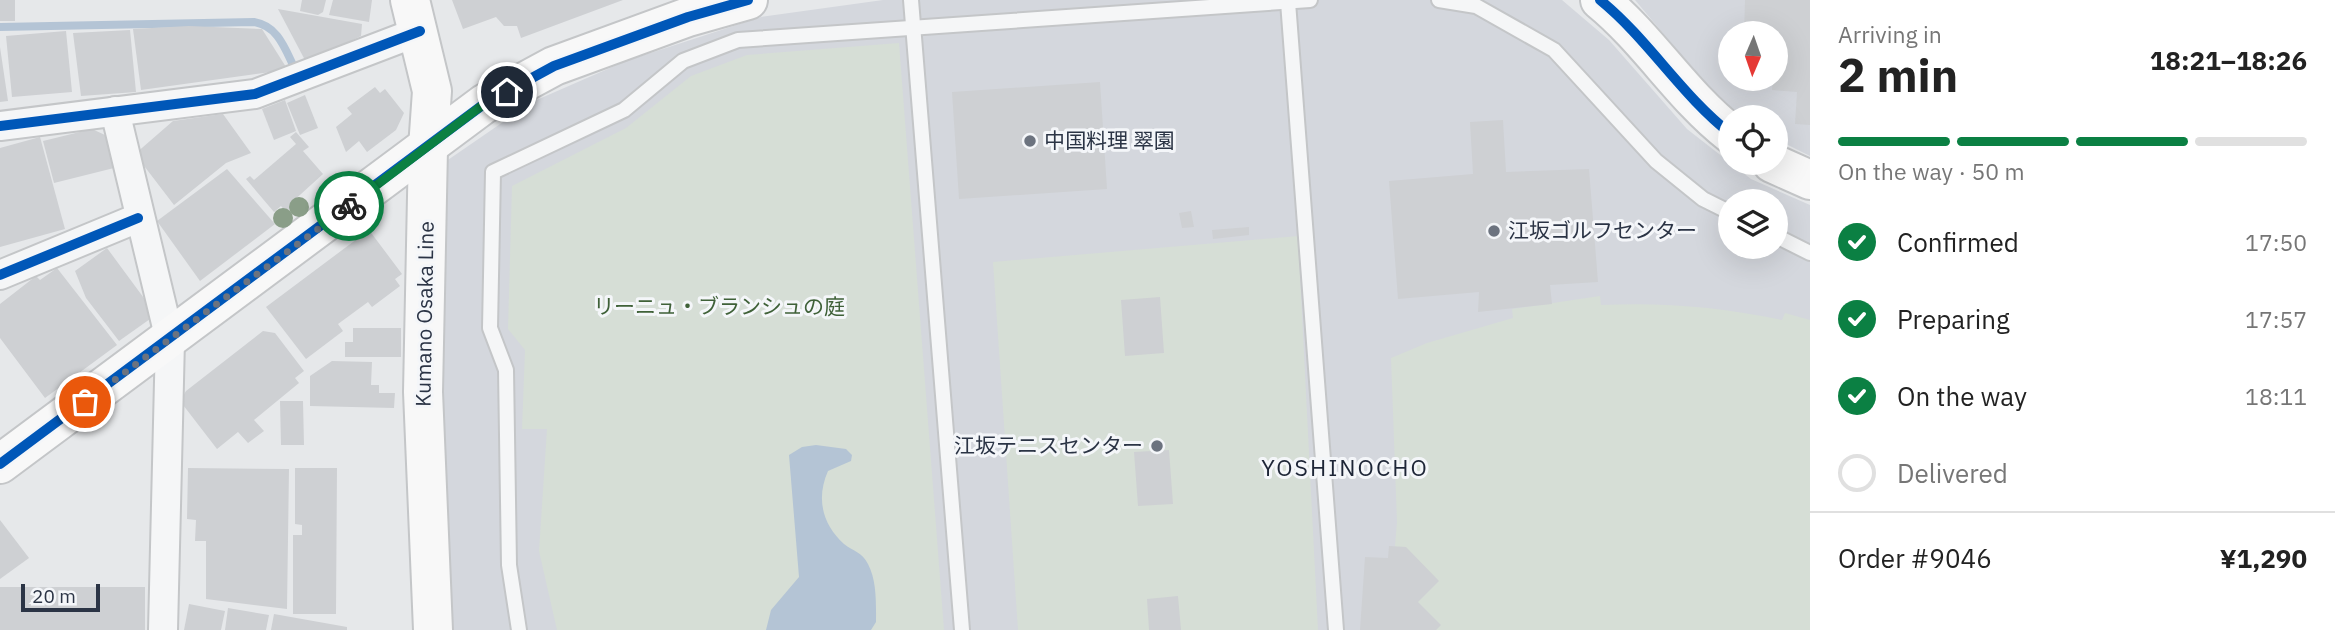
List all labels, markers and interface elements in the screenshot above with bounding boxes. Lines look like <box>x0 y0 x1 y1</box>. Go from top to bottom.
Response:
text: Arriving in <box>1838 19 1942 49</box>
north arrow <box>1718 21 1788 91</box>
map controls <box>1718 21 1788 259</box>
text: 18:21–18:26 <box>2150 43 2307 77</box>
text: 2 min <box>1838 45 1958 105</box>
pin <box>477 62 537 122</box>
icon: home <box>488 73 526 111</box>
button: locate <box>1718 105 1788 175</box>
place label: 中国料理 翠園 <box>1044 126 1175 154</box>
marker: 中国料理 翠園 <box>1022 133 1038 149</box>
text: On the way · 50 m <box>1838 156 2025 186</box>
courier <box>314 171 384 241</box>
icon: bike <box>330 187 368 225</box>
button: layers <box>1718 189 1788 259</box>
place label: 江坂ゴルフセンター <box>1508 216 1697 244</box>
street label: Kumano Osaka Line <box>408 221 440 407</box>
marker: 江坂ゴルフセンター <box>1486 223 1502 239</box>
icon: check <box>1838 223 1876 261</box>
text: Confirmed <box>1897 225 2019 259</box>
text: 17:50 <box>2245 227 2307 257</box>
park label: リーニュ・ブランシュの庭 <box>593 292 845 320</box>
icon: check <box>1838 300 1876 338</box>
text: Preparing <box>1897 302 2010 336</box>
text: 17:57 <box>2245 304 2307 334</box>
pin <box>55 372 115 432</box>
icon: check <box>1838 377 1876 415</box>
text: On the way <box>1897 379 2027 413</box>
text: 18:11 <box>2245 381 2307 411</box>
icon: bag <box>66 383 104 421</box>
place label: 江坂テニスセンター <box>954 431 1143 459</box>
marker: 江坂テニスセンター <box>1149 438 1165 454</box>
district label: YOSHINOCHO <box>1261 452 1429 482</box>
text: Delivered <box>1897 456 2008 490</box>
text: Order #9046 <box>1838 541 1992 575</box>
text: ¥1,290 <box>2220 541 2307 575</box>
scale bar <box>21 581 100 613</box>
text: 20 m <box>32 584 76 608</box>

